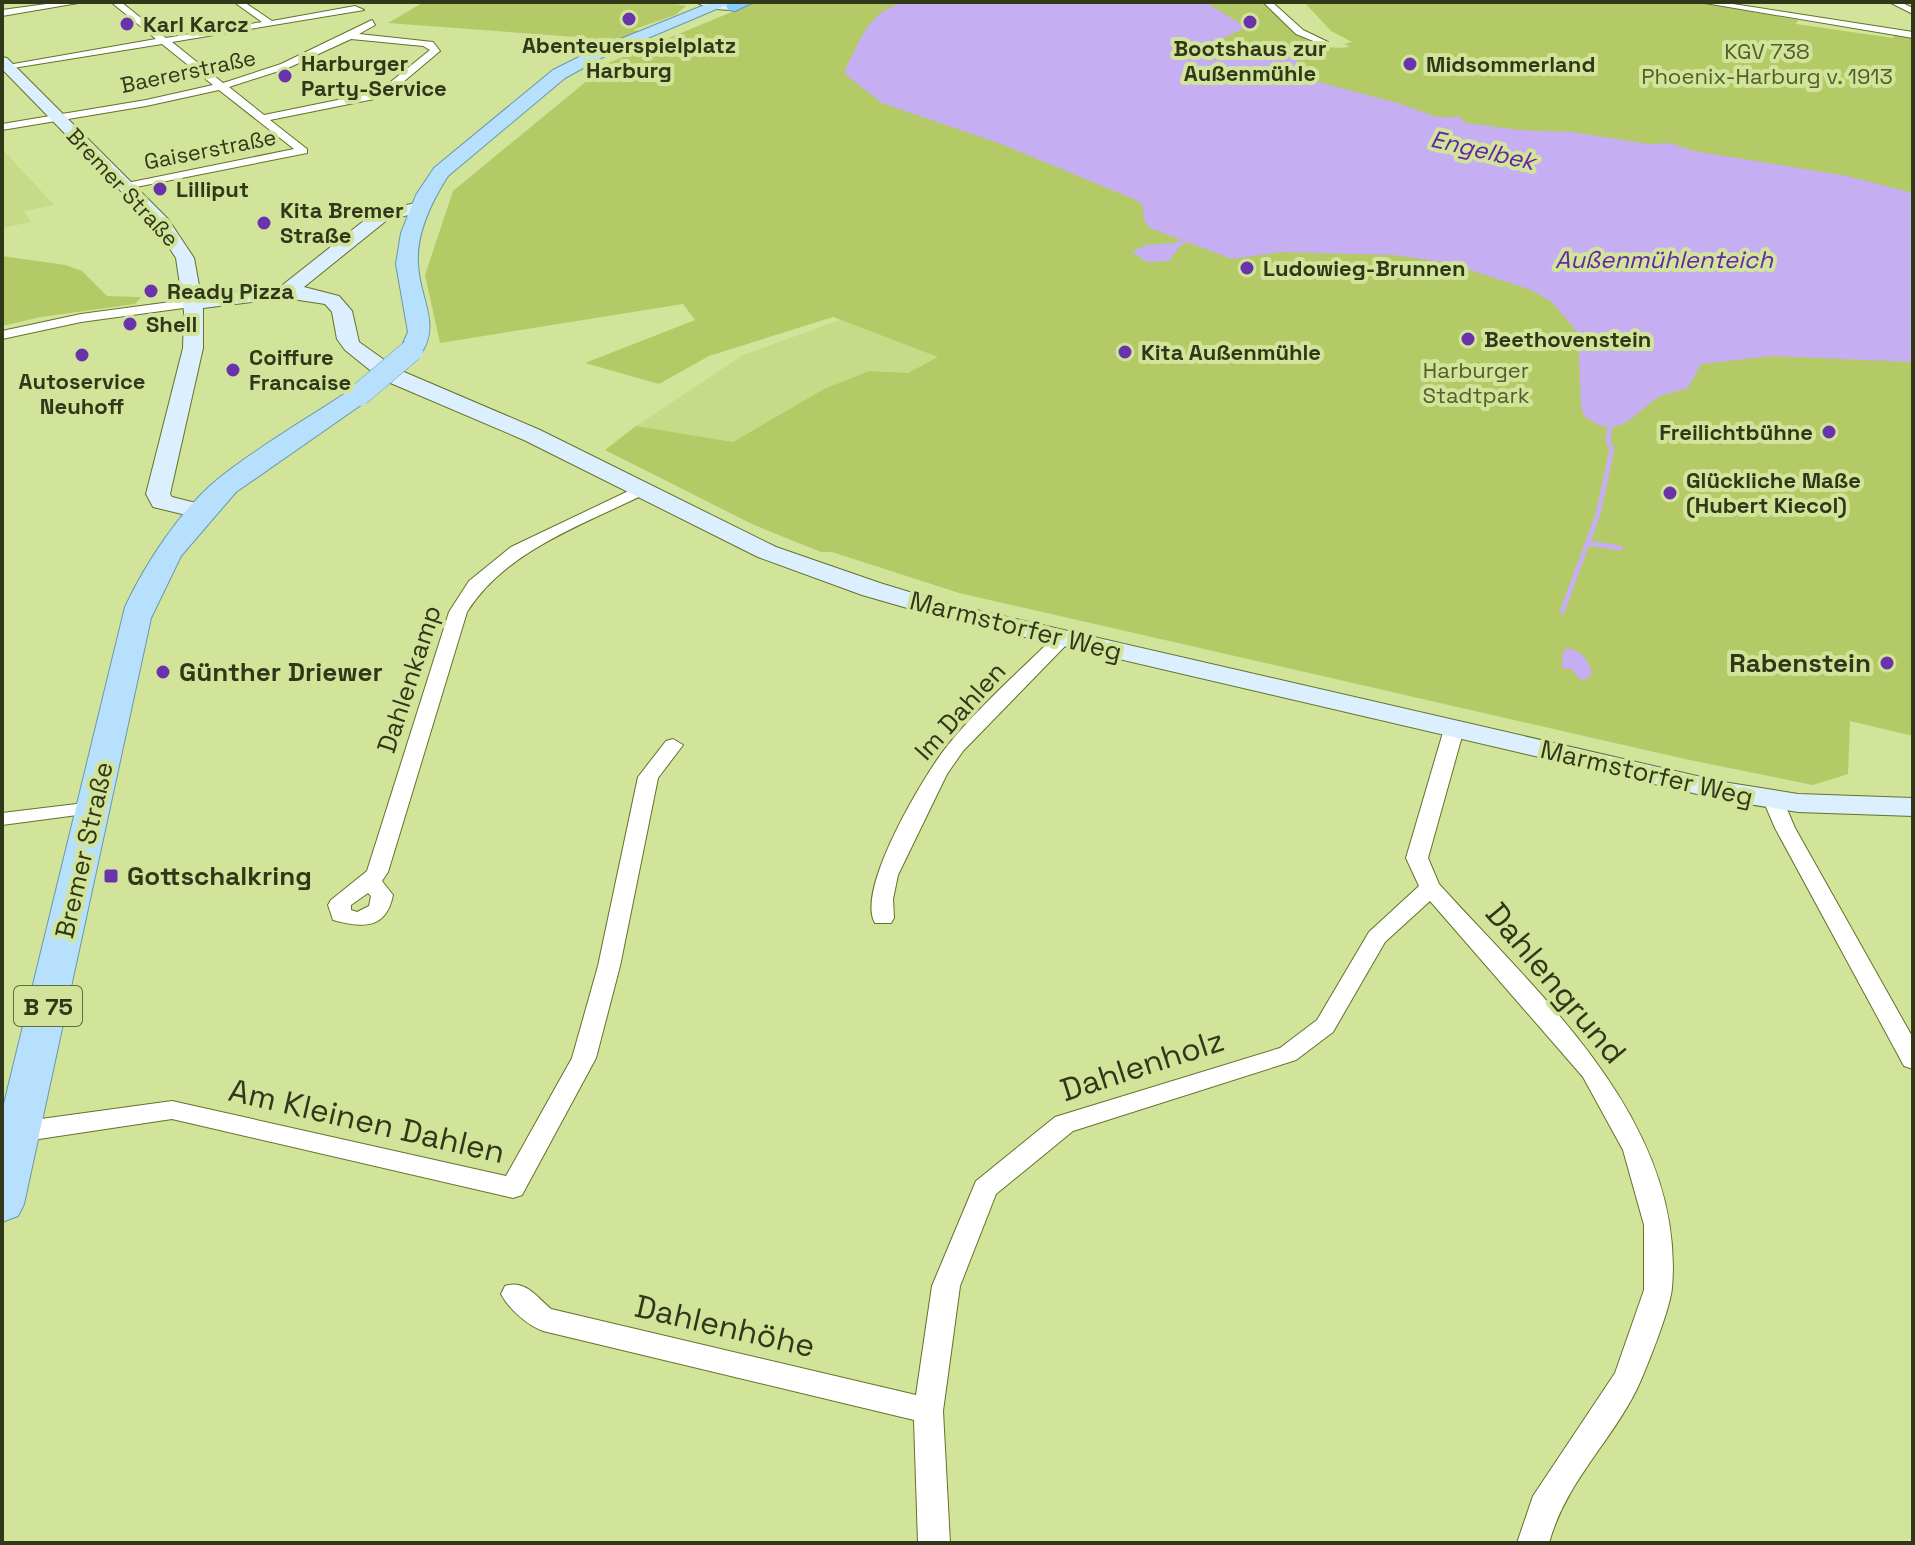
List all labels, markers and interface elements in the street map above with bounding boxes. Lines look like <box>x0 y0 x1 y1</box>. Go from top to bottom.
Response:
place label: Karl Karcz <box>143 10 249 38</box>
marker: Abenteuerspielplatz Harburg <box>620 10 638 28</box>
marker: Bootshaus zur Außenmühle <box>1241 13 1259 31</box>
marker: Karl Karcz <box>118 15 136 33</box>
place label: Abenteuerspielplatz Harburg <box>522 31 736 84</box>
place label: Bootshaus zur Außenmühle <box>1173 34 1327 87</box>
park label: KGV 738 Phoenix-Harburg v. 1913 <box>1641 37 1893 90</box>
street label: Baererstraße <box>118 43 258 99</box>
place label: Harburger Party-Service <box>301 49 447 102</box>
place label: Midsommerland <box>1426 50 1595 78</box>
marker: Midsommerland <box>1401 55 1419 73</box>
marker: Harburger Party-Service <box>276 67 294 85</box>
street label: Bremer Straße <box>61 122 185 252</box>
street label: Gaiserstraße <box>141 122 279 176</box>
water label: Engelbek <box>1428 123 1541 178</box>
place label: Lilliput <box>176 175 249 203</box>
marker: Lilliput <box>151 180 169 198</box>
place label: Kita Bremer Straße <box>280 196 404 249</box>
marker: Kita Bremer Straße <box>255 214 273 232</box>
water label: Außenmühlenteich <box>1555 244 1774 275</box>
place label: Ludowieg-Brunnen <box>1263 254 1466 282</box>
marker: Ludowieg-Brunnen <box>1238 259 1256 277</box>
place label: Ready Pizza <box>167 277 294 305</box>
marker: Ready Pizza <box>142 282 160 300</box>
place label: Shell <box>146 310 197 338</box>
marker: Shell <box>121 315 139 333</box>
place label: Beethovenstein <box>1484 325 1651 353</box>
marker: Beethovenstein <box>1459 330 1477 348</box>
place label: Kita Außenmühle <box>1141 338 1321 366</box>
place label: Coiffure Francaise <box>249 343 351 396</box>
marker: Kita Außenmühle <box>1116 343 1134 361</box>
marker: Autoservice Neuhoff <box>73 346 91 364</box>
park label: Harburger Stadtpark <box>1422 356 1530 409</box>
marker: Coiffure Francaise <box>224 361 242 379</box>
place label: Autoservice Neuhoff <box>18 367 146 420</box>
place label: Freilichtbühne <box>1659 418 1813 446</box>
marker: Freilichtbühne <box>1820 423 1838 441</box>
place label: Glückliche Maße (Hubert Kiecol) <box>1686 466 1861 519</box>
marker: Glückliche Maße (Hubert Kiecol) <box>1661 484 1679 502</box>
street label: Marmstorfer Weg <box>906 583 1126 669</box>
street label: Dahlenkamp <box>369 601 449 757</box>
place label: Rabenstein <box>1729 646 1871 680</box>
marker: Rabenstein <box>1878 654 1896 672</box>
place label: Günther Driewer <box>179 655 383 689</box>
street label: Im Dahlen <box>907 655 1013 767</box>
marker: Günther Driewer <box>154 663 172 681</box>
street label: Marmstorfer Weg <box>1537 732 1757 814</box>
street label: Bremer Straße <box>47 758 121 942</box>
place label: Gottschalkring <box>127 859 312 893</box>
marker: Gottschalkring <box>102 867 120 885</box>
street label: Dahlengrund <box>1477 894 1635 1072</box>
road number: B 75 <box>14 986 82 1026</box>
street label: Dahlenholz <box>1055 1020 1229 1110</box>
street label: Am Kleinen Dahlen <box>225 1070 509 1172</box>
street label: Dahlenhöhe <box>631 1286 819 1366</box>

